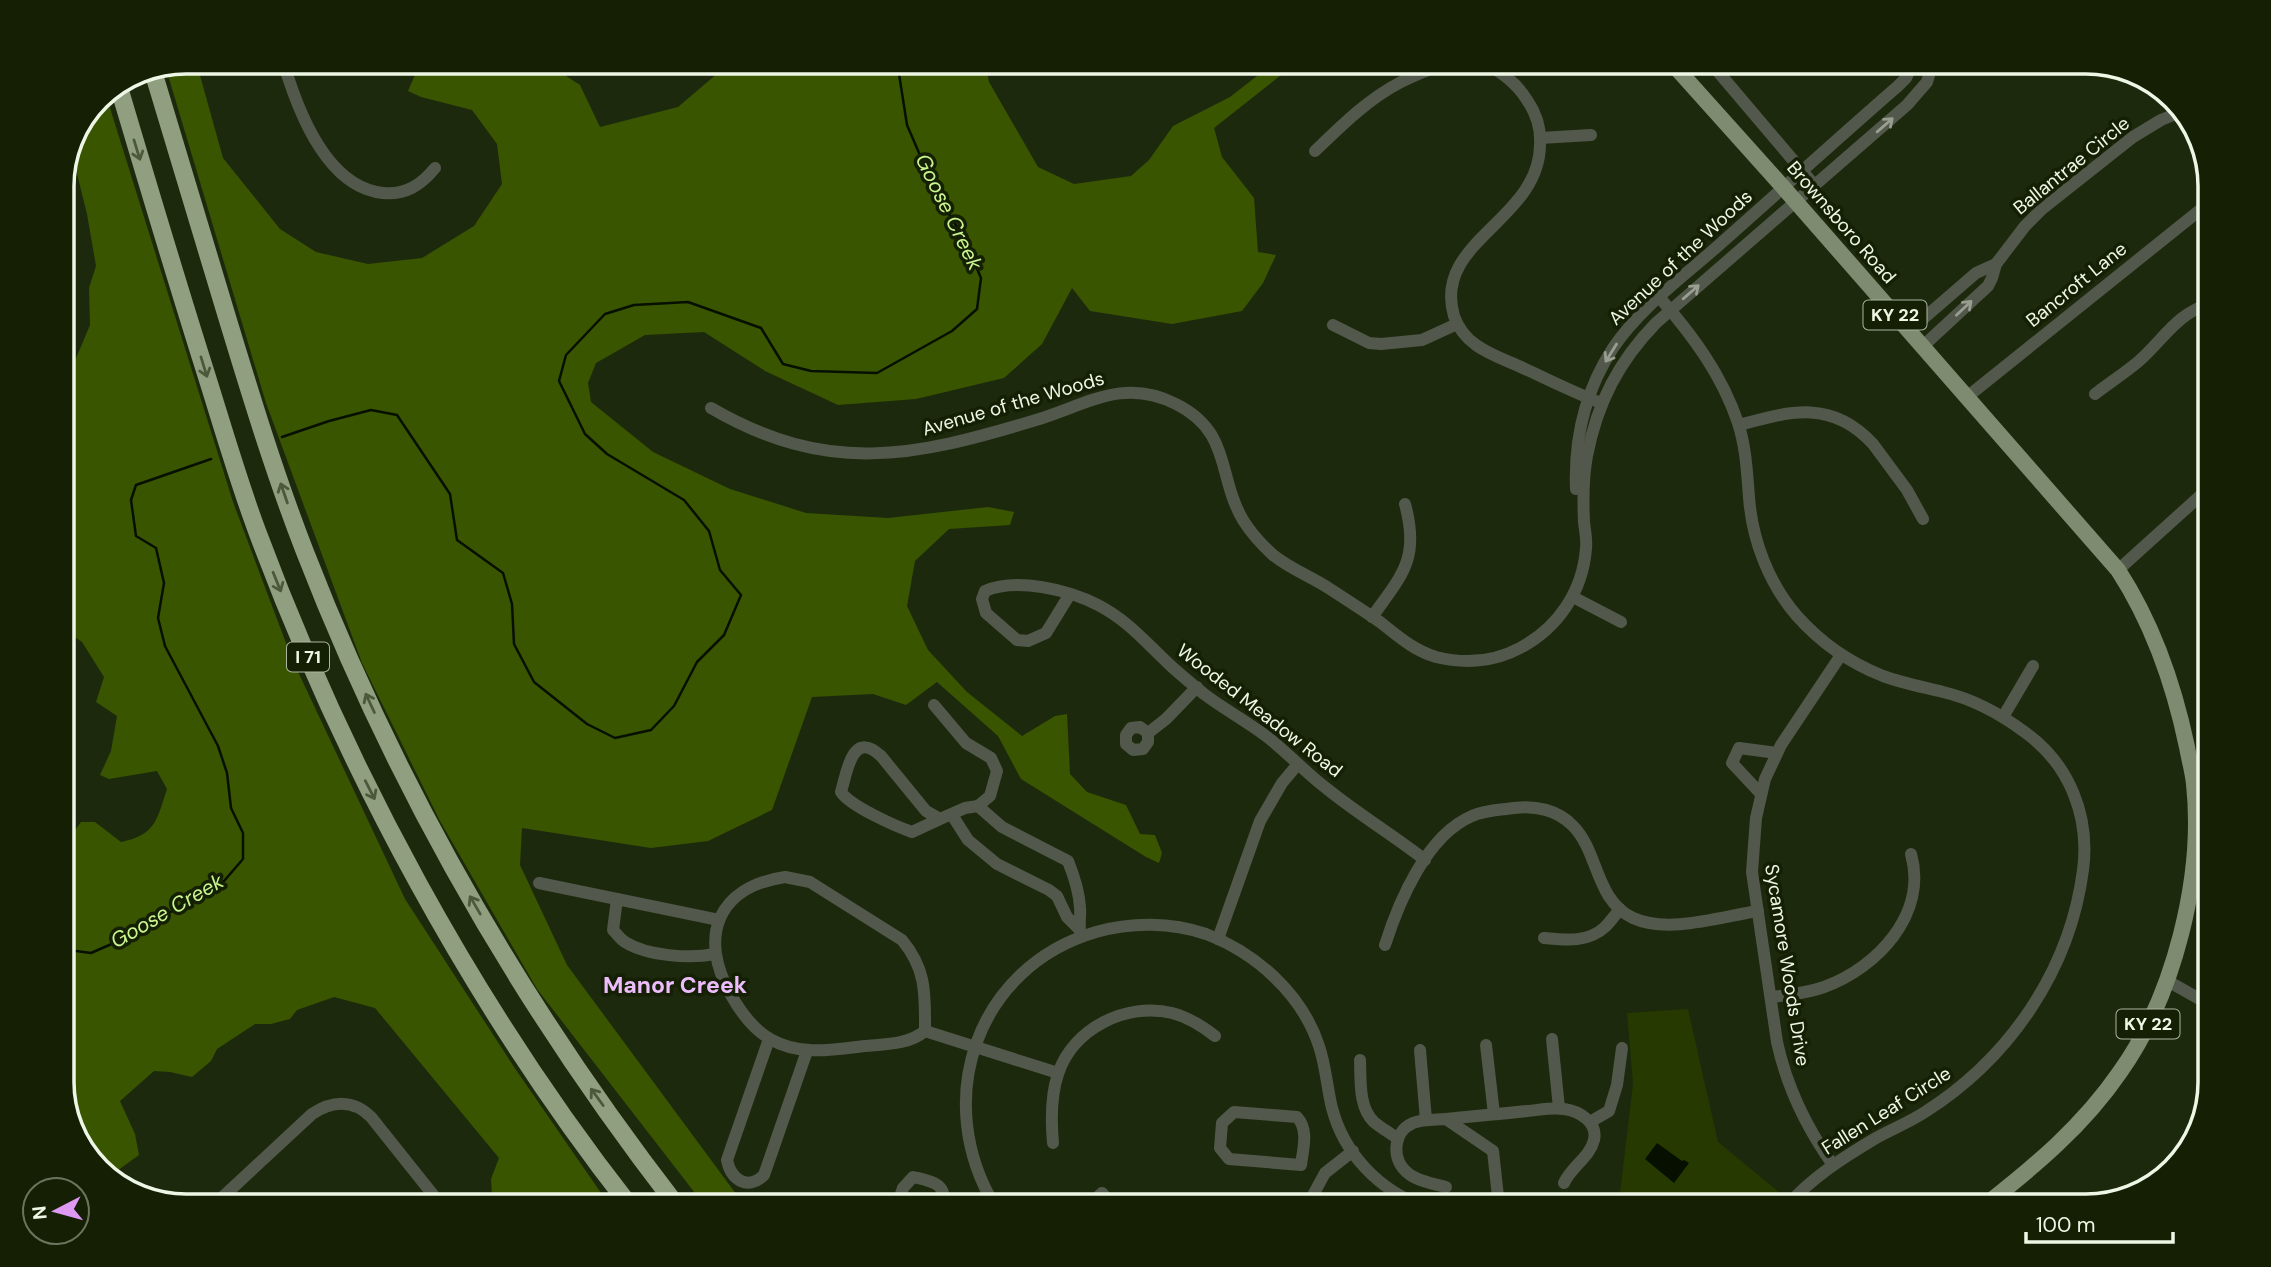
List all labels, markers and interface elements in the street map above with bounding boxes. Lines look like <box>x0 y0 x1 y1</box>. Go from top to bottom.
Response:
street label: Ballantrae Circle <box>2008 111 2135 220</box>
one-way arrow <box>1875 117 1893 133</box>
one-way arrow <box>132 138 145 160</box>
water label: Goose Creek <box>909 149 989 275</box>
street label: Brownsboro Road <box>1782 156 1902 289</box>
street label: Avenue of the Woods <box>1603 184 1758 331</box>
street label: Bancroft Lane <box>2021 236 2132 333</box>
one-way arrow <box>1682 284 1700 300</box>
road number: KY 22 <box>1864 300 1926 330</box>
one-way arrow <box>1955 300 1972 317</box>
one-way arrow <box>1604 342 1618 362</box>
one-way arrow <box>198 356 211 378</box>
street label: Avenue of the Woods <box>919 366 1107 441</box>
one-way arrow <box>277 482 289 504</box>
one-way arrow <box>272 571 285 593</box>
street label: Wooded Meadow Road <box>1172 638 1348 783</box>
road number: I 71 <box>287 642 329 672</box>
one-way arrow <box>363 693 376 714</box>
one-way arrow <box>364 779 378 800</box>
street label: Sycamore Woods Drive <box>1759 862 1816 1068</box>
water label: Goose Creek <box>105 867 229 955</box>
one-way arrow <box>468 895 481 916</box>
district label: Manor Creek <box>603 970 747 1000</box>
road number: KY 22 <box>2116 1009 2180 1038</box>
street label: Fallen Leaf Circle <box>1817 1061 1956 1160</box>
one-way arrow <box>589 1088 604 1107</box>
north arrow <box>21 1176 91 1246</box>
scale bar <box>2026 1200 2173 1244</box>
text: N <box>26 1205 53 1221</box>
text: 100 m <box>2036 1211 2096 1239</box>

